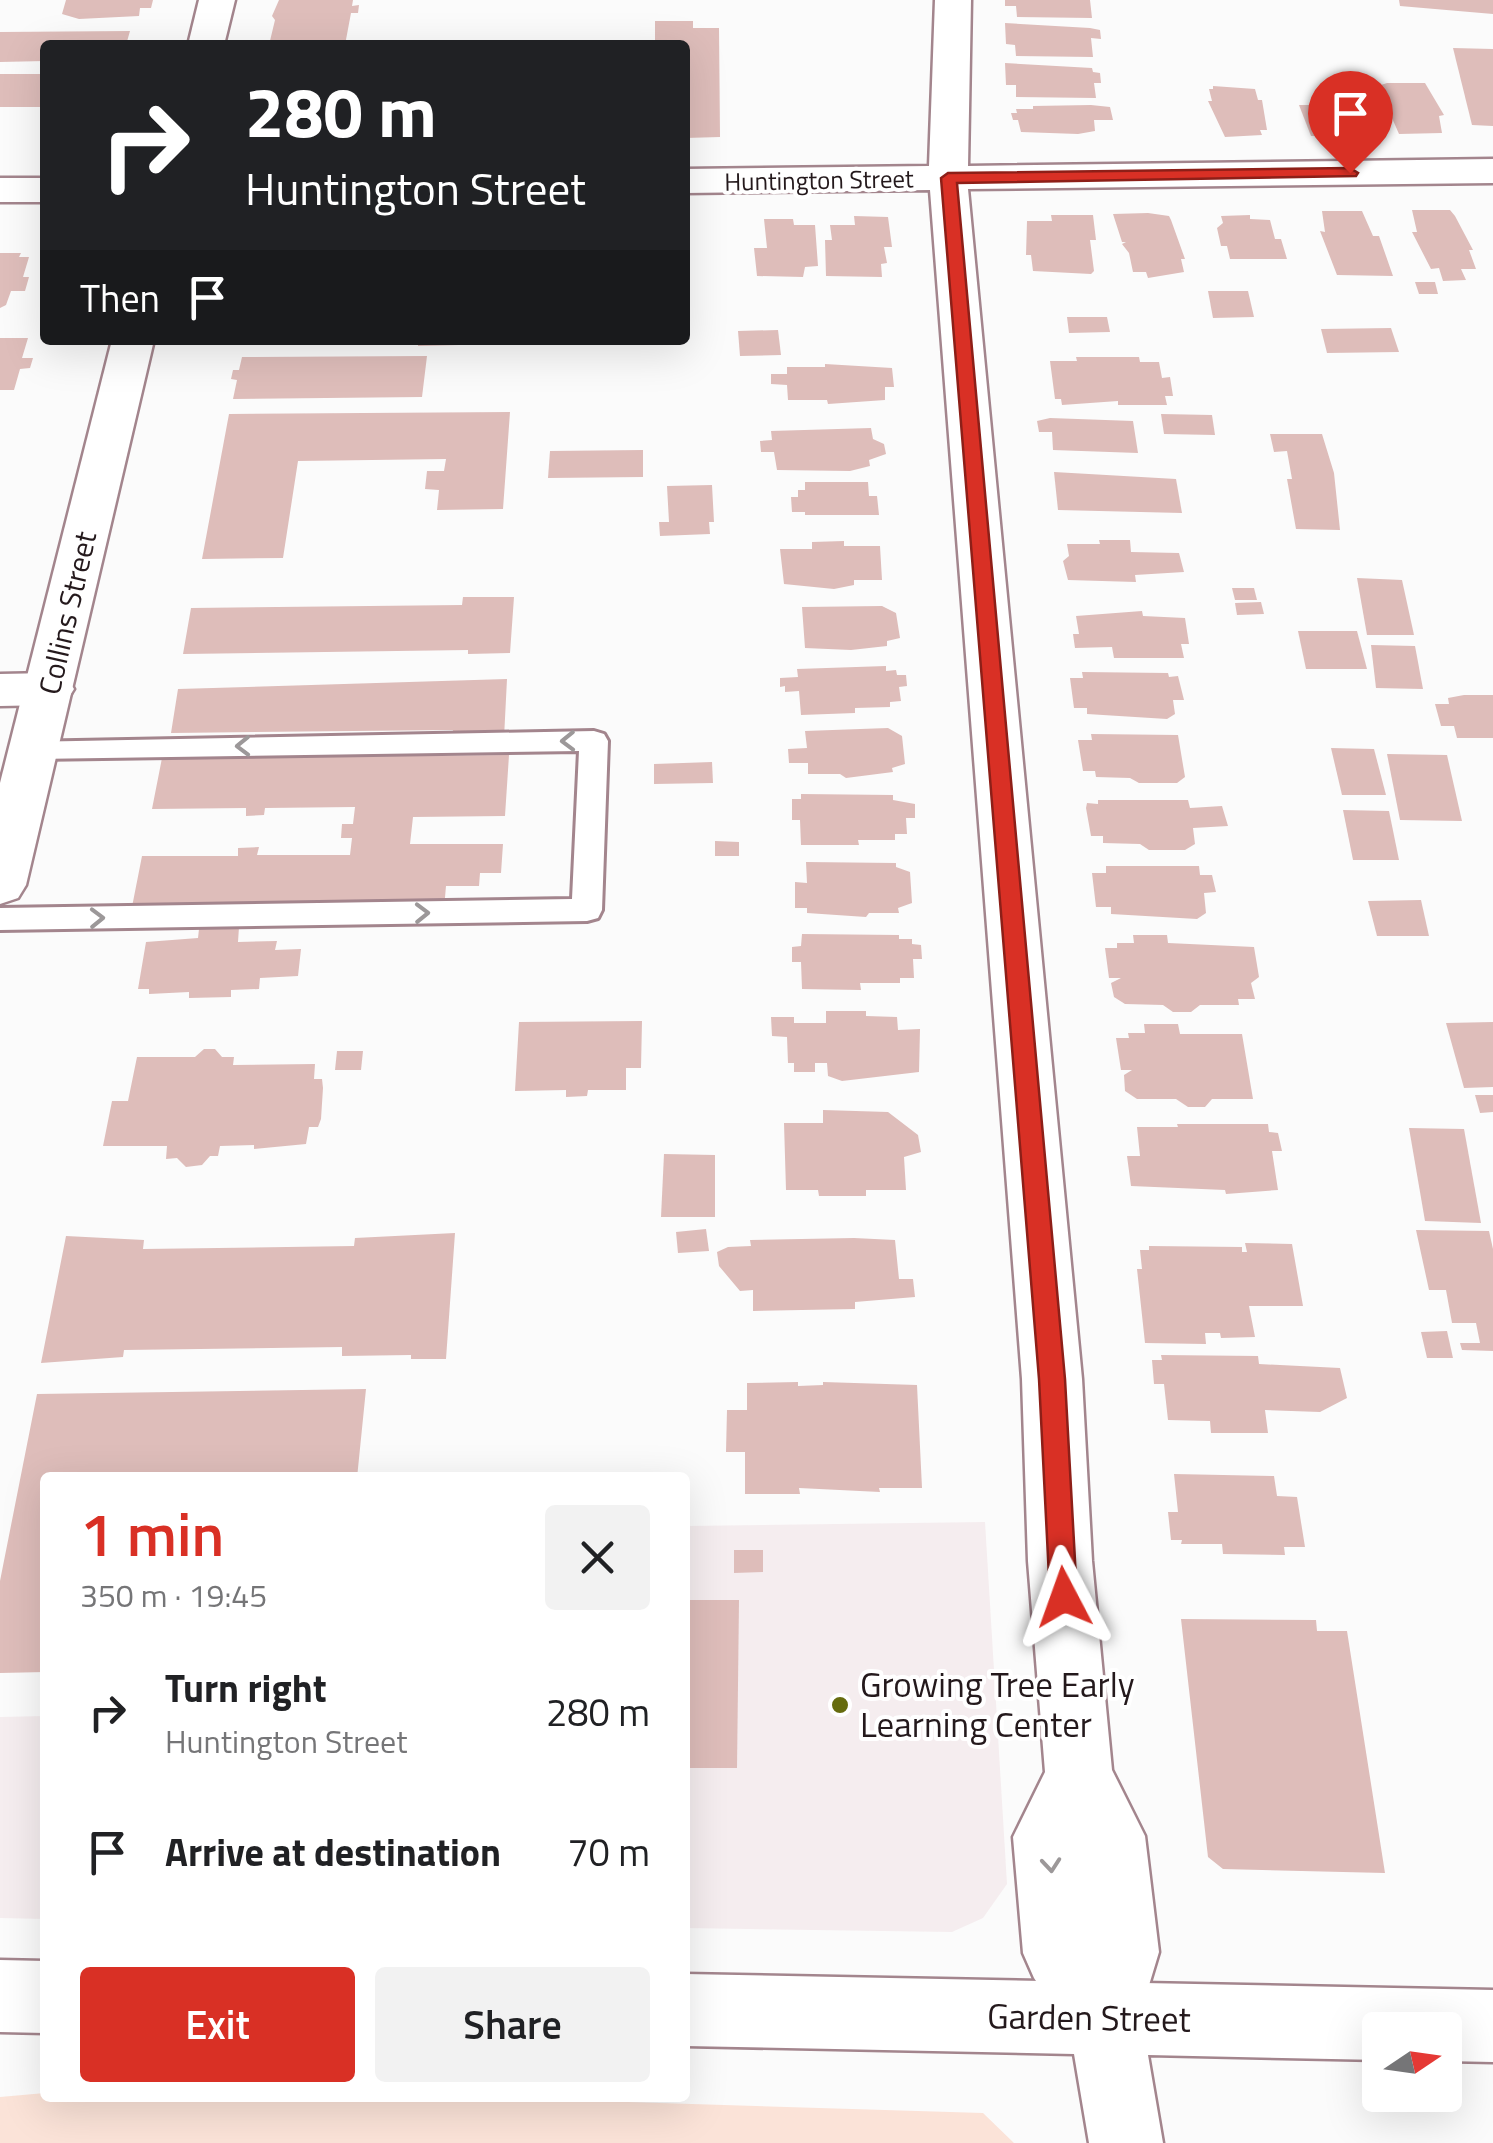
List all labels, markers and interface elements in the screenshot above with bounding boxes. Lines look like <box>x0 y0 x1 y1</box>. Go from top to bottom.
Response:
text: 280 m <box>245 58 437 164</box>
pin <box>1308 71 1393 174</box>
icon: right <box>80 80 210 210</box>
icon: arrive <box>1323 86 1378 141</box>
text: Huntington Street <box>245 154 586 222</box>
street label: Huntington Street <box>724 159 914 201</box>
text: Then <box>80 269 160 327</box>
icon: arrive <box>180 270 235 325</box>
street label: Collins Street <box>26 526 108 699</box>
one-way arrow <box>560 730 576 752</box>
one-way arrow <box>235 735 250 757</box>
one-way arrow <box>415 902 431 923</box>
one-way arrow <box>90 907 106 929</box>
text: 1 min <box>80 1488 224 1579</box>
button: close <box>545 1505 650 1610</box>
position arrow <box>1012 1545 1116 1649</box>
text: 350 m · 19:45 <box>80 1571 267 1619</box>
place label: Growing Tree Early Learning Center <box>860 1657 1135 1751</box>
text: Turn right <box>165 1659 327 1717</box>
text: 280 m <box>546 1683 650 1741</box>
icon: right <box>80 1685 135 1740</box>
marker: Growing Tree Early Learning Center <box>829 1694 851 1716</box>
text: Huntington Street <box>165 1717 407 1765</box>
text: Arrive at destination <box>165 1823 501 1881</box>
text: 70 m <box>567 1823 650 1881</box>
icon: arrive <box>80 1825 135 1880</box>
one-way arrow <box>1040 1858 1061 1874</box>
button: Exit <box>80 1967 355 2082</box>
button: Share <box>375 1967 650 2082</box>
street label: Garden Street <box>987 1988 1191 2046</box>
north arrow <box>1362 2012 1462 2112</box>
map controls <box>1362 2012 1462 2112</box>

